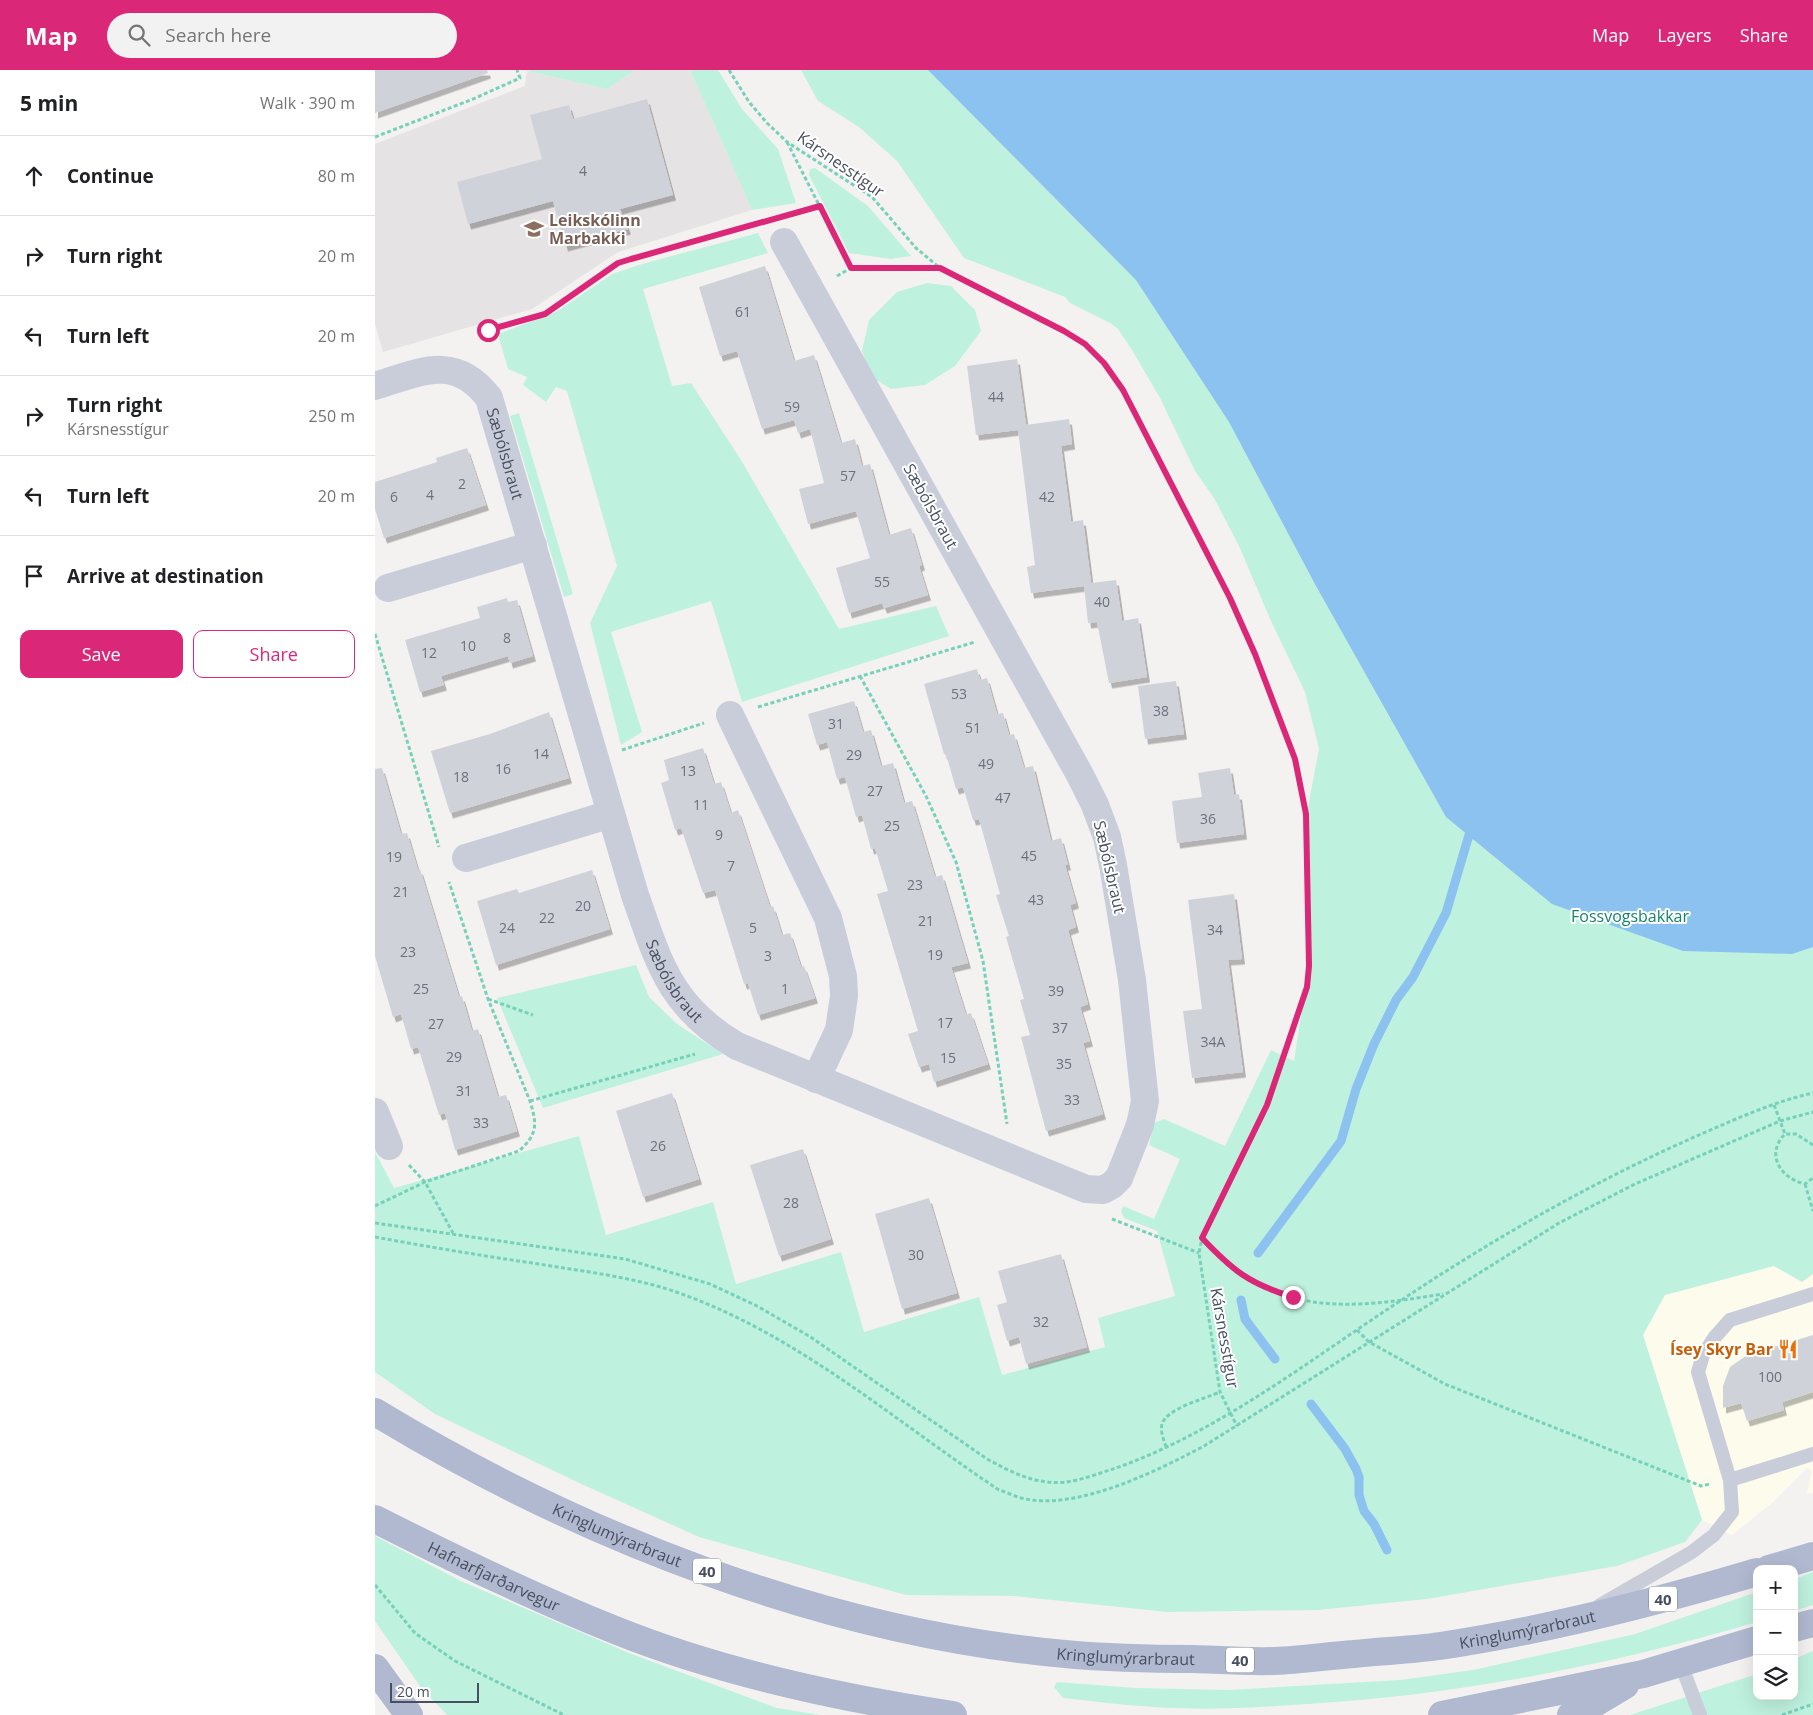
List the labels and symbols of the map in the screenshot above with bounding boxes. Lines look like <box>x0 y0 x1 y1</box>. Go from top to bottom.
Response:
street label: Kársnesstígur <box>793 126 889 202</box>
house number: 4 <box>579 161 587 180</box>
place label: Leikskólinn Marbakki <box>549 209 641 249</box>
school or university icon: Leikskólinn Marbakki <box>523 218 545 240</box>
house number: 61 <box>735 302 751 321</box>
route start <box>477 319 500 342</box>
house number: 44 <box>988 387 1004 406</box>
house number: 59 <box>784 397 800 416</box>
street label: Sæbólsbraut <box>481 405 529 502</box>
street label: Sæbólsbraut <box>898 459 964 553</box>
house number: 57 <box>840 466 856 485</box>
house number: 2 <box>458 474 466 493</box>
house number: 4 <box>426 485 434 504</box>
house number: 6 <box>390 487 398 506</box>
house number: 42 <box>1039 487 1055 506</box>
house number: 55 <box>874 572 890 591</box>
house number: 40 <box>1094 592 1110 611</box>
house number: 8 <box>503 628 511 647</box>
house number: 10 <box>460 636 476 655</box>
house number: 12 <box>421 643 437 662</box>
house number: 53 <box>951 684 967 703</box>
house number: 38 <box>1153 701 1169 720</box>
house number: 31 <box>828 714 844 733</box>
house number: 51 <box>965 718 981 737</box>
house number: 14 <box>533 744 549 763</box>
house number: 29 <box>846 745 862 764</box>
house number: 49 <box>978 754 994 773</box>
house number: 16 <box>495 759 511 778</box>
house number: 13 <box>680 761 696 780</box>
house number: 18 <box>453 767 469 786</box>
house number: 27 <box>867 781 883 800</box>
house number: 47 <box>995 788 1011 807</box>
house number: 11 <box>693 795 709 814</box>
house number: 36 <box>1200 809 1216 828</box>
house number: 25 <box>884 816 900 835</box>
street label: Sæbólsbraut <box>1089 819 1131 916</box>
house number: 9 <box>715 825 723 844</box>
house number: 45 <box>1021 846 1037 865</box>
house number: 19 <box>386 847 402 866</box>
house number: 7 <box>727 856 735 875</box>
house number: 23 <box>907 875 923 894</box>
house number: 21 <box>393 882 409 901</box>
house number: 43 <box>1028 890 1044 909</box>
house number: 20 <box>575 896 591 915</box>
park label: Fossvogsbakkar <box>1571 905 1689 927</box>
house number: 22 <box>539 908 555 927</box>
house number: 21 <box>918 911 934 930</box>
house number: 24 <box>499 918 515 937</box>
house number: 5 <box>749 918 757 937</box>
house number: 34 <box>1207 920 1223 939</box>
street label: Sæbólsbraut <box>641 936 708 1028</box>
house number: 23 <box>400 942 416 961</box>
house number: 19 <box>927 945 943 964</box>
house number: 3 <box>764 946 772 965</box>
house number: 25 <box>413 979 429 998</box>
house number: 1 <box>781 979 789 998</box>
house number: 39 <box>1048 981 1064 1000</box>
house number: 17 <box>937 1013 953 1032</box>
house number: 27 <box>428 1014 444 1033</box>
house number: 37 <box>1052 1018 1068 1037</box>
house number: 34A <box>1201 1032 1226 1051</box>
house number: 29 <box>446 1047 462 1066</box>
house number: 15 <box>940 1048 956 1067</box>
house number: 35 <box>1056 1054 1072 1073</box>
house number: 31 <box>456 1081 472 1100</box>
house number: 33 <box>1064 1090 1080 1109</box>
house number: 33 <box>473 1113 489 1132</box>
house number: 26 <box>650 1136 666 1155</box>
house number: 28 <box>783 1193 799 1212</box>
house number: 30 <box>908 1245 924 1264</box>
street label: Kársnesstígur <box>1205 1286 1245 1390</box>
route end <box>1282 1286 1305 1309</box>
house number: 32 <box>1033 1312 1049 1331</box>
place label: Ísey Skyr Bar <box>1670 1338 1773 1360</box>
restaurant icon: Ísey Skyr Bar <box>1777 1338 1799 1360</box>
house number: 100 <box>1758 1367 1782 1386</box>
street label: Kringlumýrarbraut <box>549 1498 685 1572</box>
street label: Hafnarfjarðarvegur <box>424 1536 564 1617</box>
road number: 40 <box>693 1558 721 1584</box>
road number: 40 <box>1649 1586 1677 1612</box>
street label: Kringlumýrarbraut <box>1458 1605 1598 1654</box>
street label: Kringlumýrarbraut <box>1056 1642 1195 1670</box>
road number: 40 <box>1226 1648 1254 1672</box>
scale bar <box>390 1680 479 1703</box>

